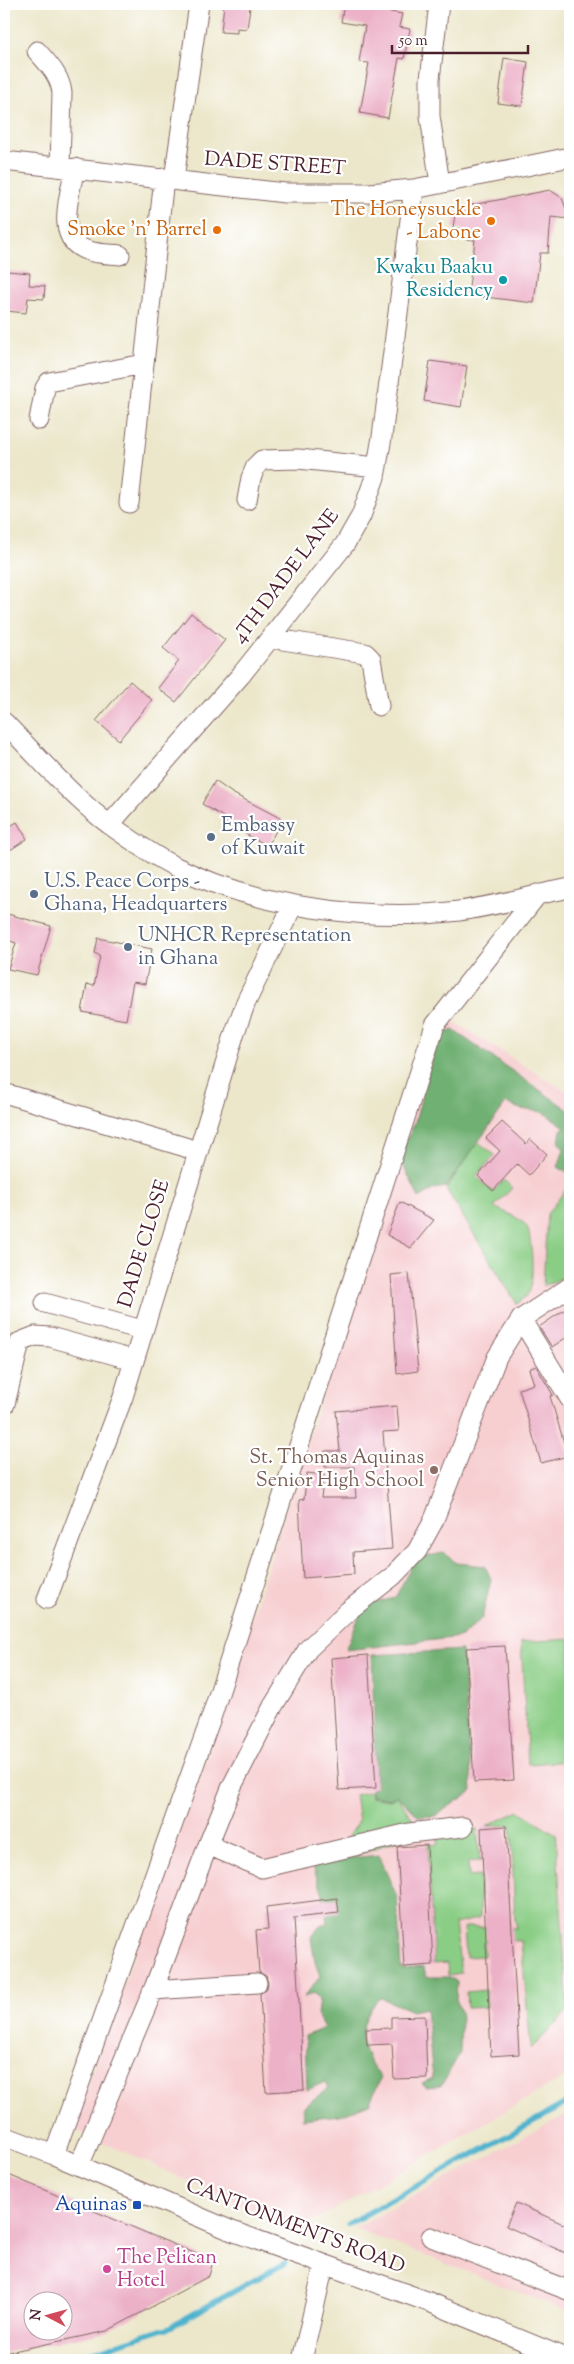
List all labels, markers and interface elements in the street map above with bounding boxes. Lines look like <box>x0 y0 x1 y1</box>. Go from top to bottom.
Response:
scale bar <box>392 22 528 54</box>
text: 50 m <box>398 31 428 52</box>
street label: DADE STREET <box>203 146 347 184</box>
place label: The Honeysuckle - Labone <box>331 196 481 248</box>
marker: The Honeysuckle - Labone <box>485 215 497 227</box>
place label: Smoke 'n' Barrel <box>67 216 207 245</box>
marker: Smoke 'n' Barrel <box>211 224 223 236</box>
place label: Kwaku Baaku Residency <box>376 254 493 306</box>
marker: Kwaku Baaku Residency <box>497 274 509 286</box>
street label: 4TH DADE LANE <box>227 504 347 650</box>
place label: Embassy of Kuwait <box>221 812 305 864</box>
marker: Embassy of Kuwait <box>205 831 217 843</box>
place label: U.S. Peace Corps - Ghana, Headquarters <box>44 868 227 920</box>
marker: U.S. Peace Corps - Ghana, Headquarters <box>28 888 40 900</box>
place label: UNHCR Representation in Ghana <box>138 922 352 974</box>
marker: UNHCR Representation in Ghana <box>122 941 134 953</box>
street label: DADE CLOSE <box>112 1176 178 1312</box>
place label: St. Thomas Aquinas Senior High School <box>249 1444 424 1496</box>
marker: St. Thomas Aquinas Senior High School <box>428 1464 440 1476</box>
street label: CANTONMENTS ROAD <box>181 2172 409 2282</box>
place label: Aquinas <box>55 2191 127 2220</box>
marker: Aquinas <box>131 2199 143 2211</box>
place label: The Pelican Hotel <box>117 2244 217 2296</box>
marker: The Pelican Hotel <box>101 2263 113 2275</box>
north arrow <box>22 2292 72 2342</box>
text: N <box>27 2308 48 2321</box>

